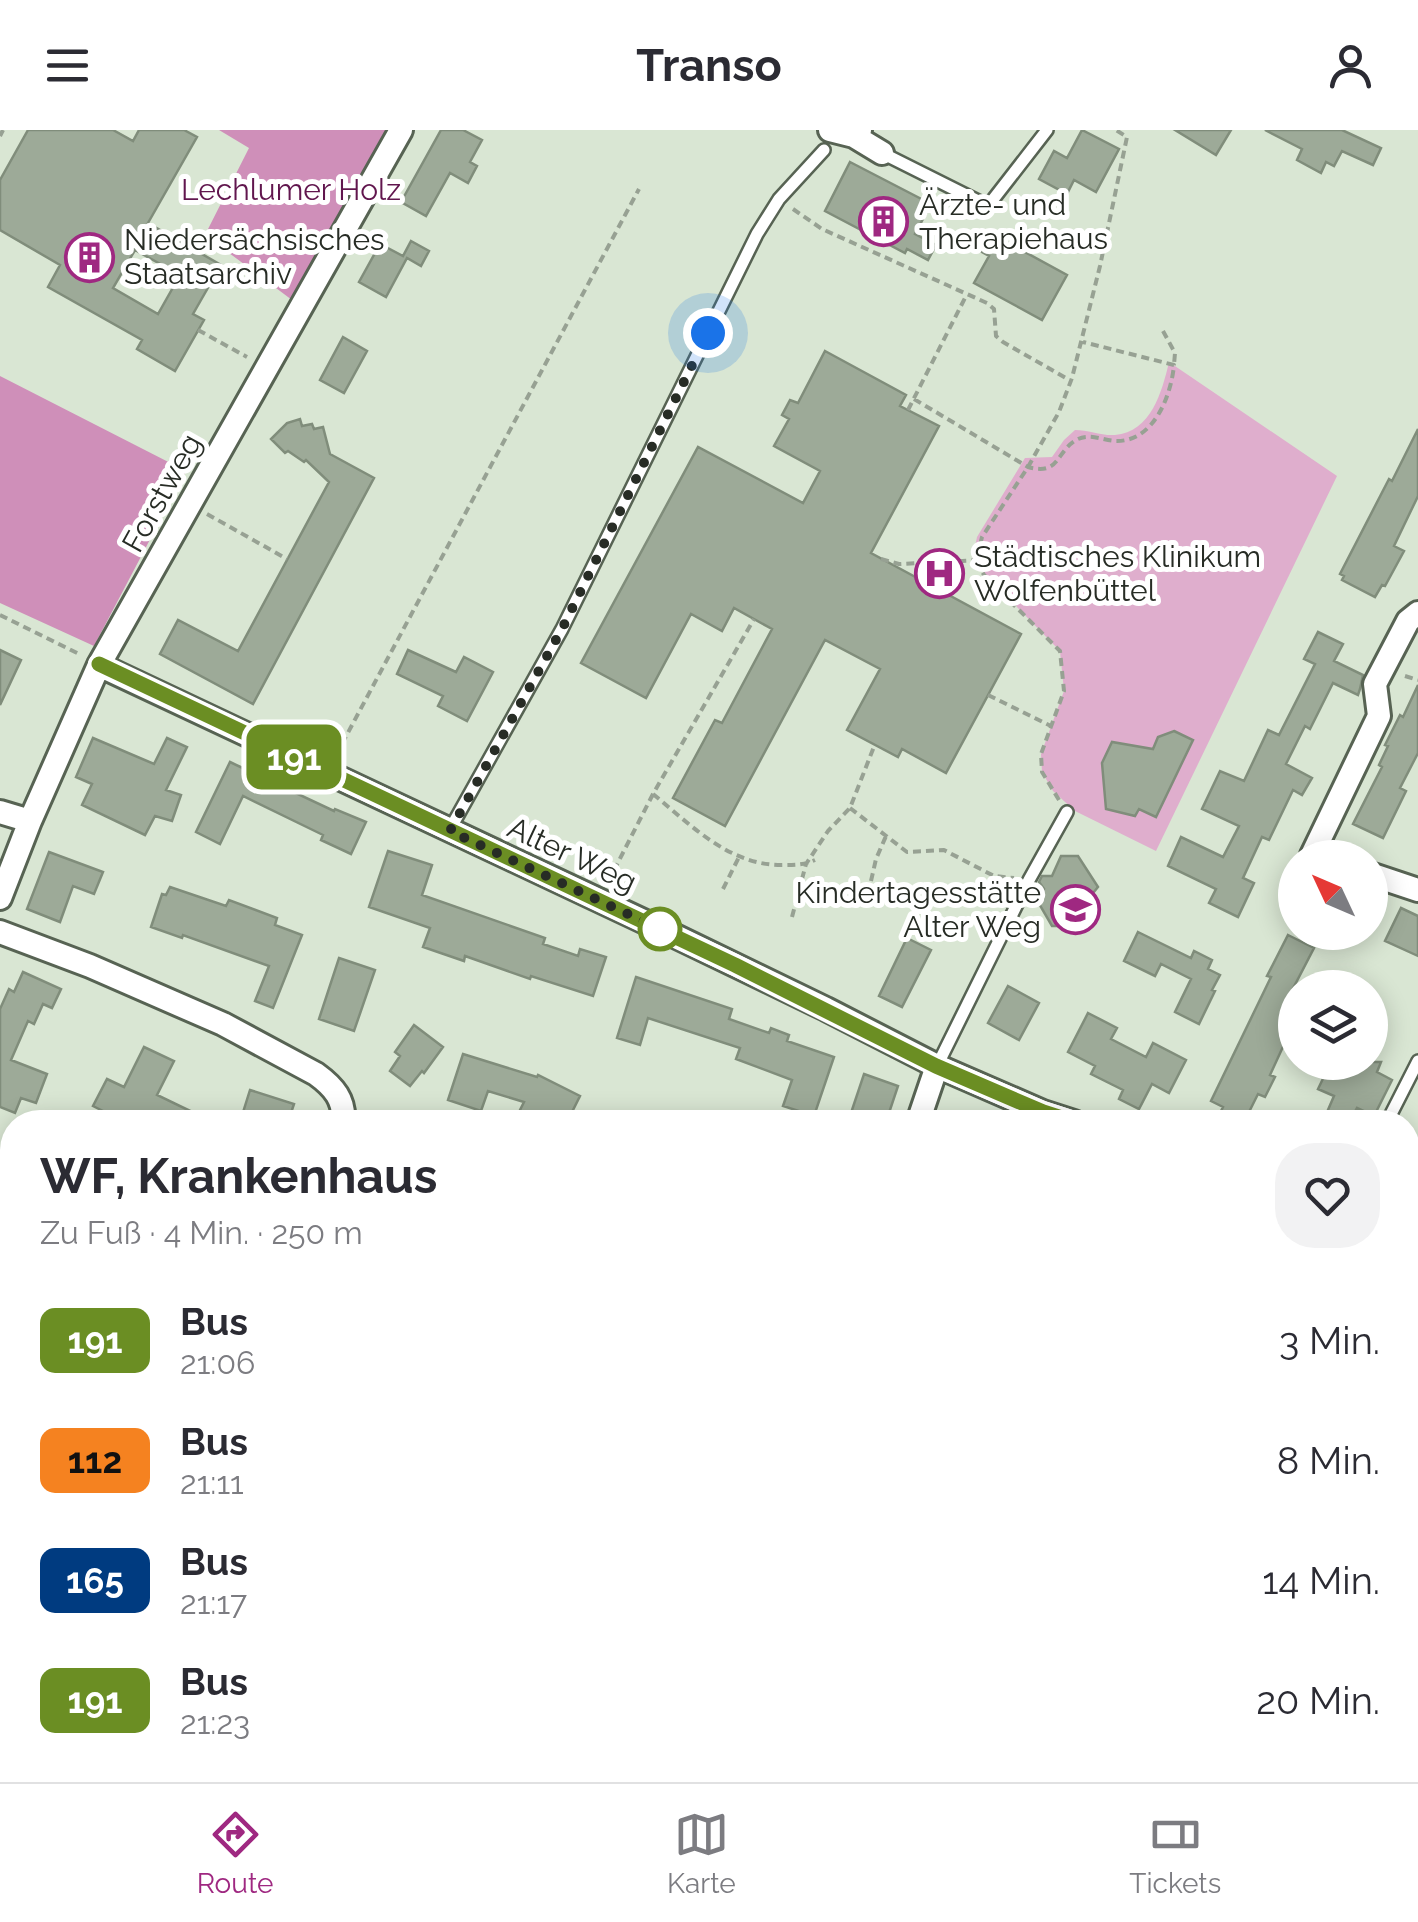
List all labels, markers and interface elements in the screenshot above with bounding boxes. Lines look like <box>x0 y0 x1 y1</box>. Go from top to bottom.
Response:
icon: menu <box>40 38 95 93</box>
icon: person <box>1323 38 1378 93</box>
text: Transo <box>636 39 782 92</box>
park label: Lechlumer Holz <box>181 172 401 207</box>
place label: Ärzte- und Therapiehaus <box>919 187 1108 256</box>
building icon: Ärzte- und Therapiehaus <box>858 196 910 248</box>
place label: Niedersächsisches Staatsarchiv <box>124 222 385 291</box>
building icon: Niedersächsisches Staatsarchiv <box>63 231 115 283</box>
your location <box>683 308 733 358</box>
street label: Forstweg <box>115 428 208 558</box>
place label: Städtisches Klinikum Wolfenbüttel <box>974 539 1261 608</box>
hospital icon: Städtisches Klinikum Wolfenbüttel <box>913 548 965 600</box>
line badge: 191 <box>236 724 352 790</box>
text: 191 <box>266 737 322 778</box>
street label: Alter Weg <box>502 810 642 900</box>
north arrow <box>1278 840 1388 950</box>
map controls <box>1278 840 1388 1080</box>
place label: Kindertagesstätte Alter Weg <box>796 875 1041 944</box>
school or university icon: Kindertagesstätte Alter Weg <box>1050 884 1102 936</box>
unlabelled marker <box>639 908 681 950</box>
button: layers <box>1278 970 1388 1080</box>
button: heart <box>1275 1143 1380 1248</box>
text: WF, Krankenhaus <box>40 1148 437 1204</box>
text: Zu Fuß · 4 Min. · 250 m <box>40 1214 363 1251</box>
text: Bus <box>180 1299 248 1344</box>
text: 3 Min. <box>1279 1318 1380 1363</box>
text: 191 <box>67 1320 123 1361</box>
text: 21:06 <box>180 1344 255 1381</box>
text: Bus <box>180 1419 248 1464</box>
text: 8 Min. <box>1277 1438 1380 1483</box>
text: 112 <box>68 1440 122 1481</box>
text: 21:11 <box>180 1464 244 1501</box>
text: Bus <box>180 1539 248 1584</box>
text: 14 Min. <box>1262 1558 1380 1603</box>
text: 165 <box>66 1560 124 1601</box>
text: 21:17 <box>180 1584 247 1621</box>
text: Bus <box>180 1659 248 1704</box>
text: 20 Min. <box>1256 1678 1380 1723</box>
text: 191 <box>67 1680 123 1721</box>
text: 21:23 <box>180 1704 250 1741</box>
tab: Route <box>197 1807 273 1900</box>
tab: Karte <box>667 1807 736 1900</box>
tab: Tickets <box>1129 1807 1221 1900</box>

